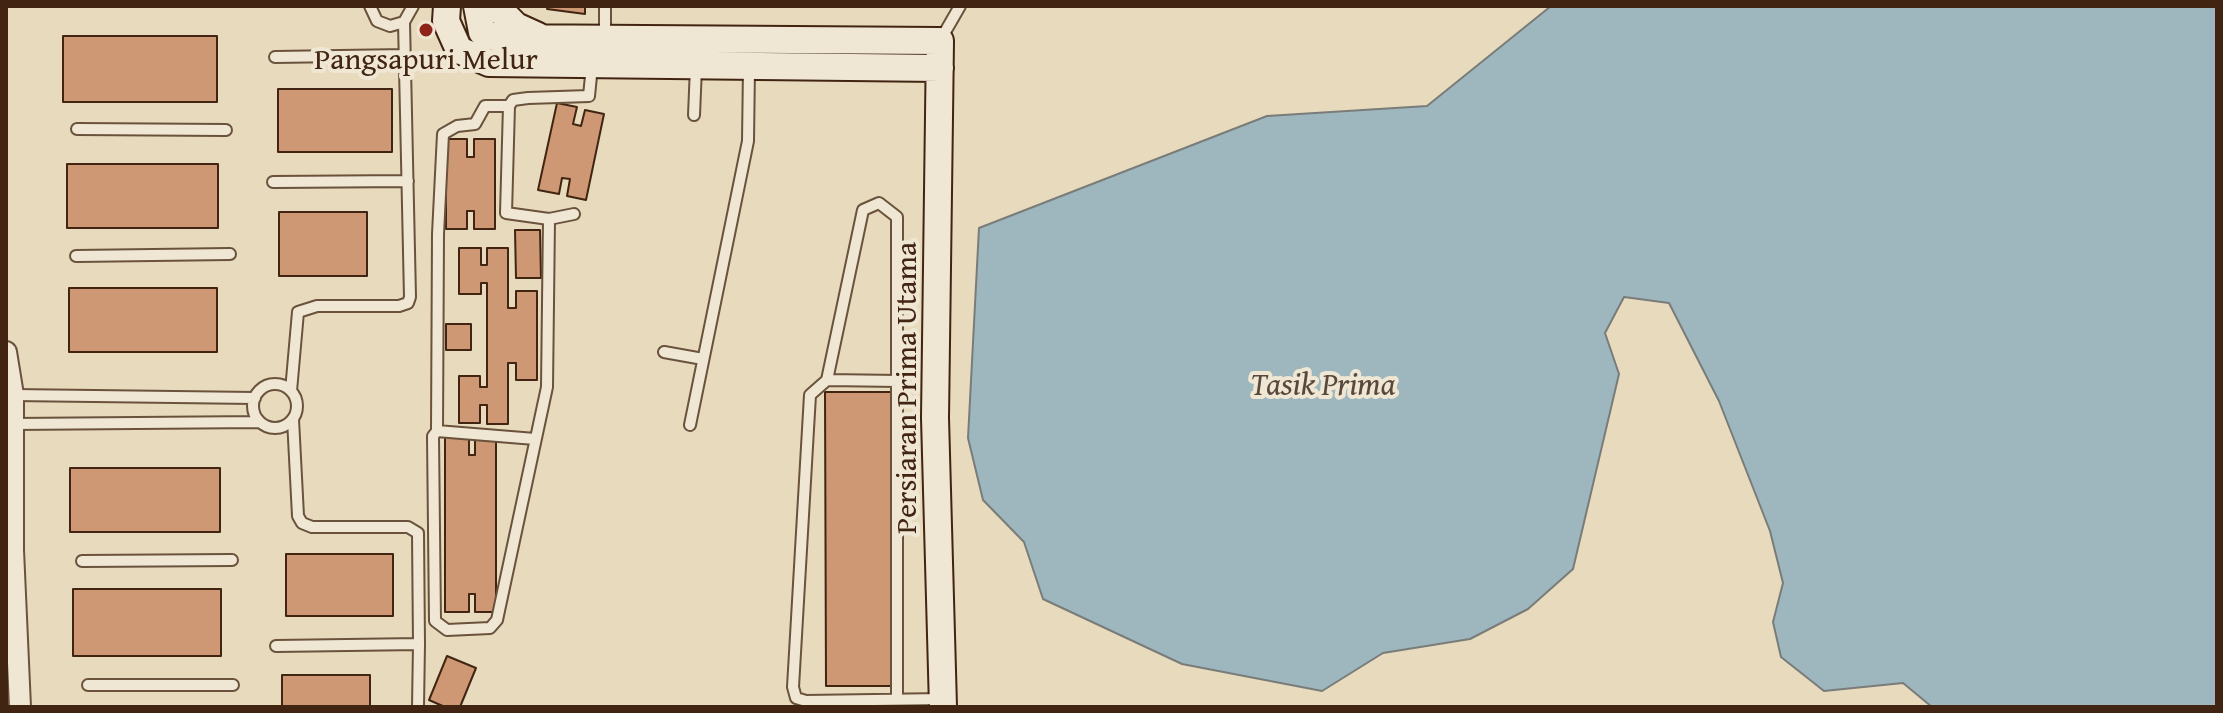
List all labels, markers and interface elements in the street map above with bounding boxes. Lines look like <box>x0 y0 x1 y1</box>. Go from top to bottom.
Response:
marker: Pangsapuri Melur <box>417 21 435 39</box>
place label: Pangsapuri Melur <box>314 43 538 79</box>
street label: Persiaran Prima Utama <box>890 242 926 534</box>
water label: Tasik Prima <box>1250 368 1396 406</box>

